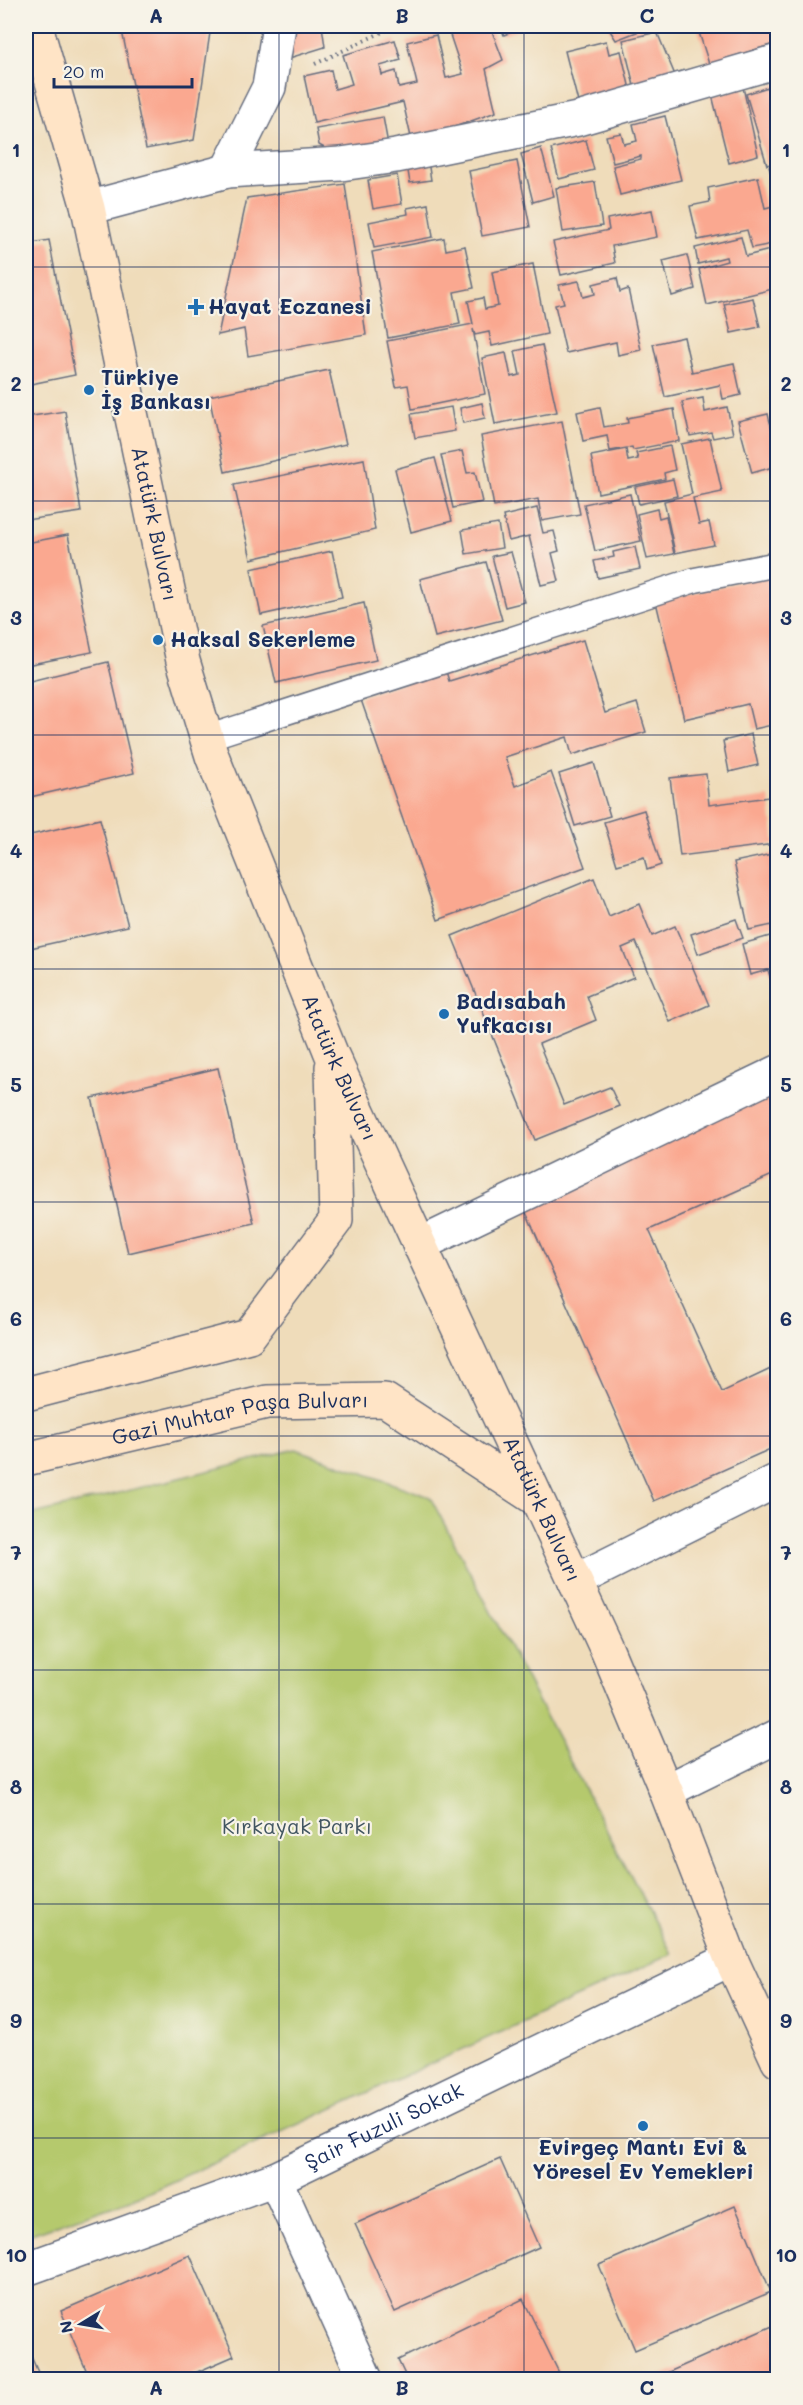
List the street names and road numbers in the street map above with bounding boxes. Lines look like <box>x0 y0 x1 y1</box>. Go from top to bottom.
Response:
street label: Atatürk Bulvarı <box>126 444 185 603</box>
street label: Atatürk Bulvarı <box>297 990 385 1144</box>
street label: Gazi Muhtar Paşa Bulvarı <box>109 1385 369 1450</box>
street label: Atatürk Bulvarı <box>498 1432 589 1586</box>
street label: Şair Fuzuli Sokak <box>300 2075 467 2175</box>

